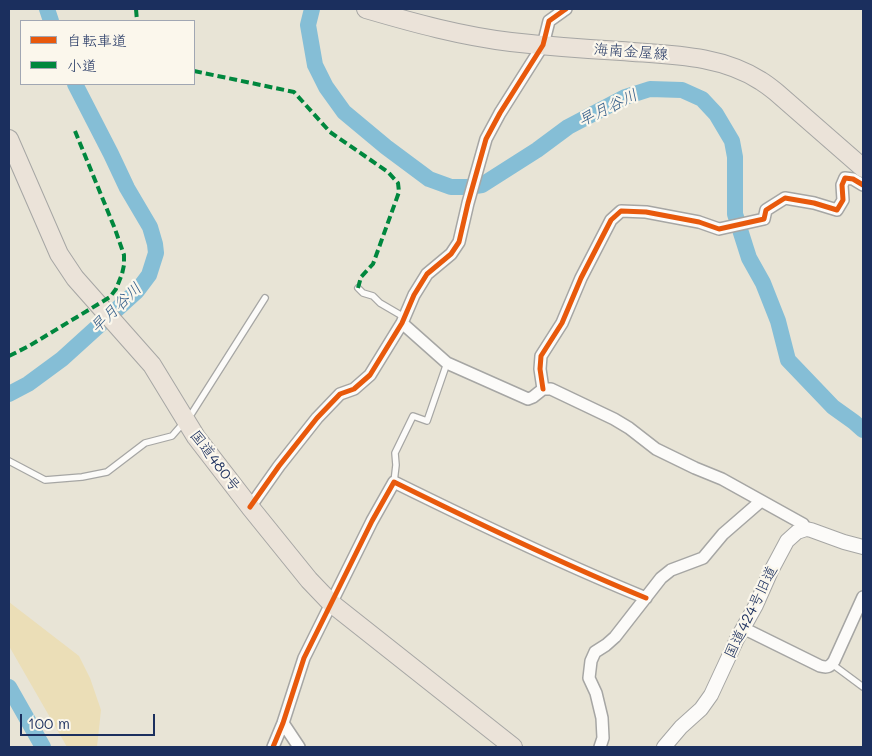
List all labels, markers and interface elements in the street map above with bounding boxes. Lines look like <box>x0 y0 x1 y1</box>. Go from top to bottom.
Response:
legend <box>20 20 195 85</box>
text: 自転車道 <box>67 30 127 50</box>
street label: 海南金屋線 <box>593 40 669 64</box>
text: 小道 <box>67 55 97 75</box>
water label: 早月谷川 <box>575 85 641 131</box>
water label: 早月谷川 <box>86 279 146 337</box>
street label: 国道480号 <box>186 427 244 495</box>
street label: 国道424号旧道 <box>721 563 781 661</box>
scale bar <box>22 704 158 736</box>
text: 100 m <box>28 713 70 733</box>

